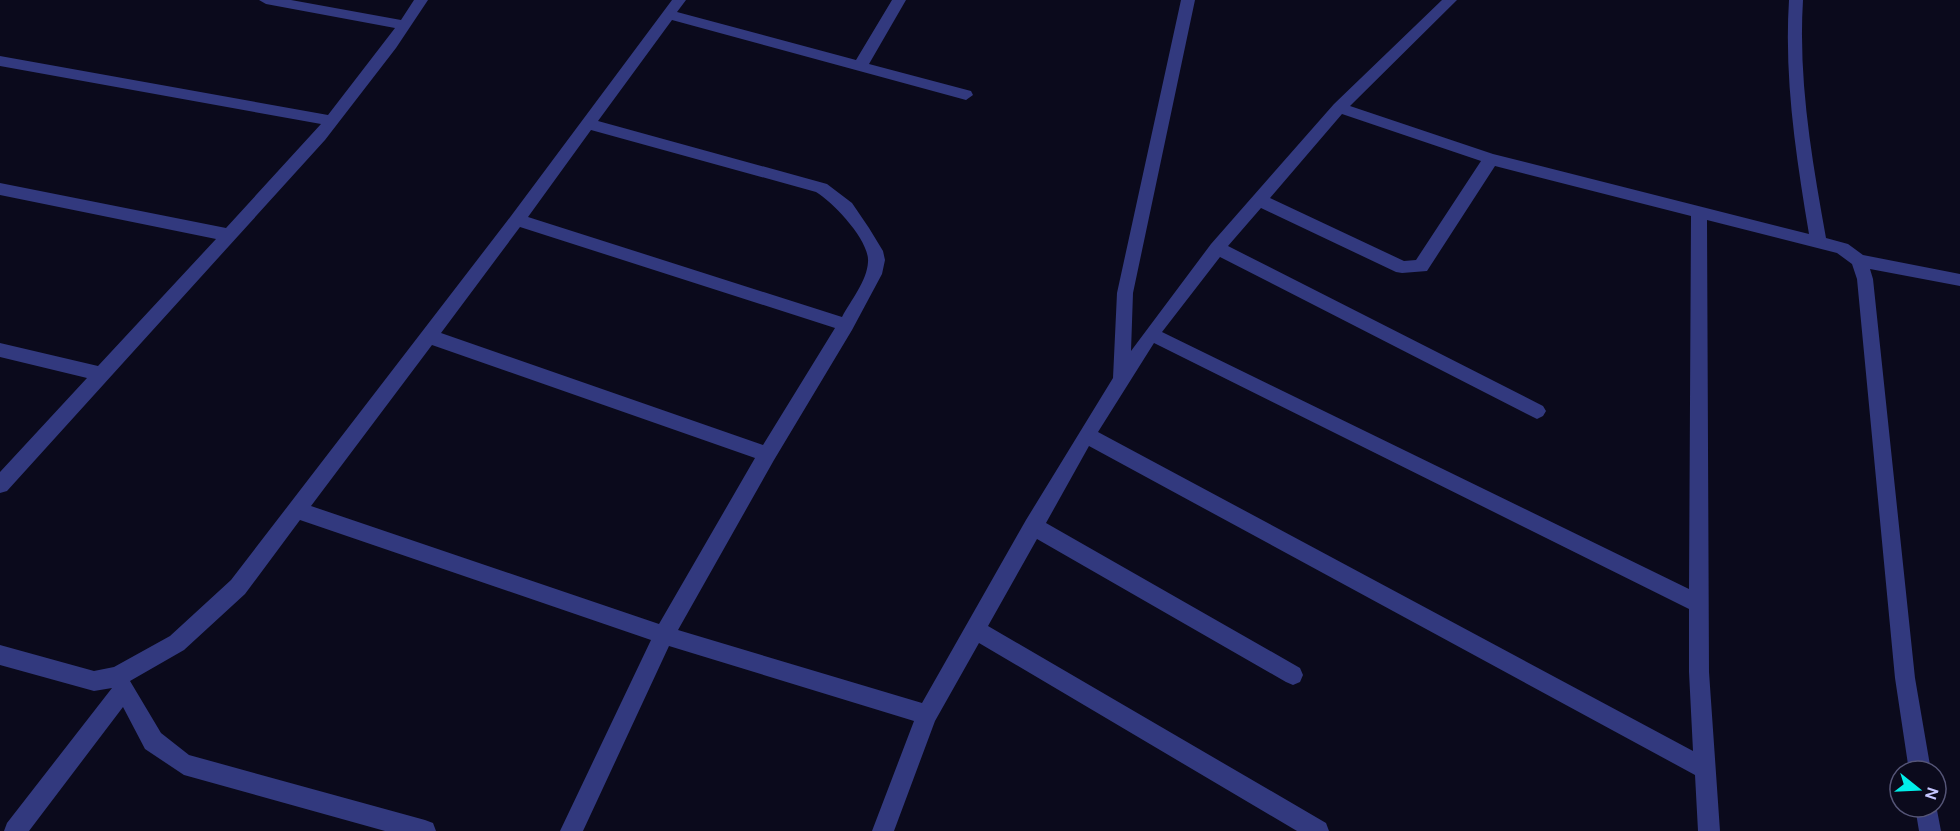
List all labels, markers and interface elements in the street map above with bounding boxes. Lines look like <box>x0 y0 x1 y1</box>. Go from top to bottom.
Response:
north arrow <box>1888 759 1948 819</box>
text: N <box>1920 785 1944 802</box>

